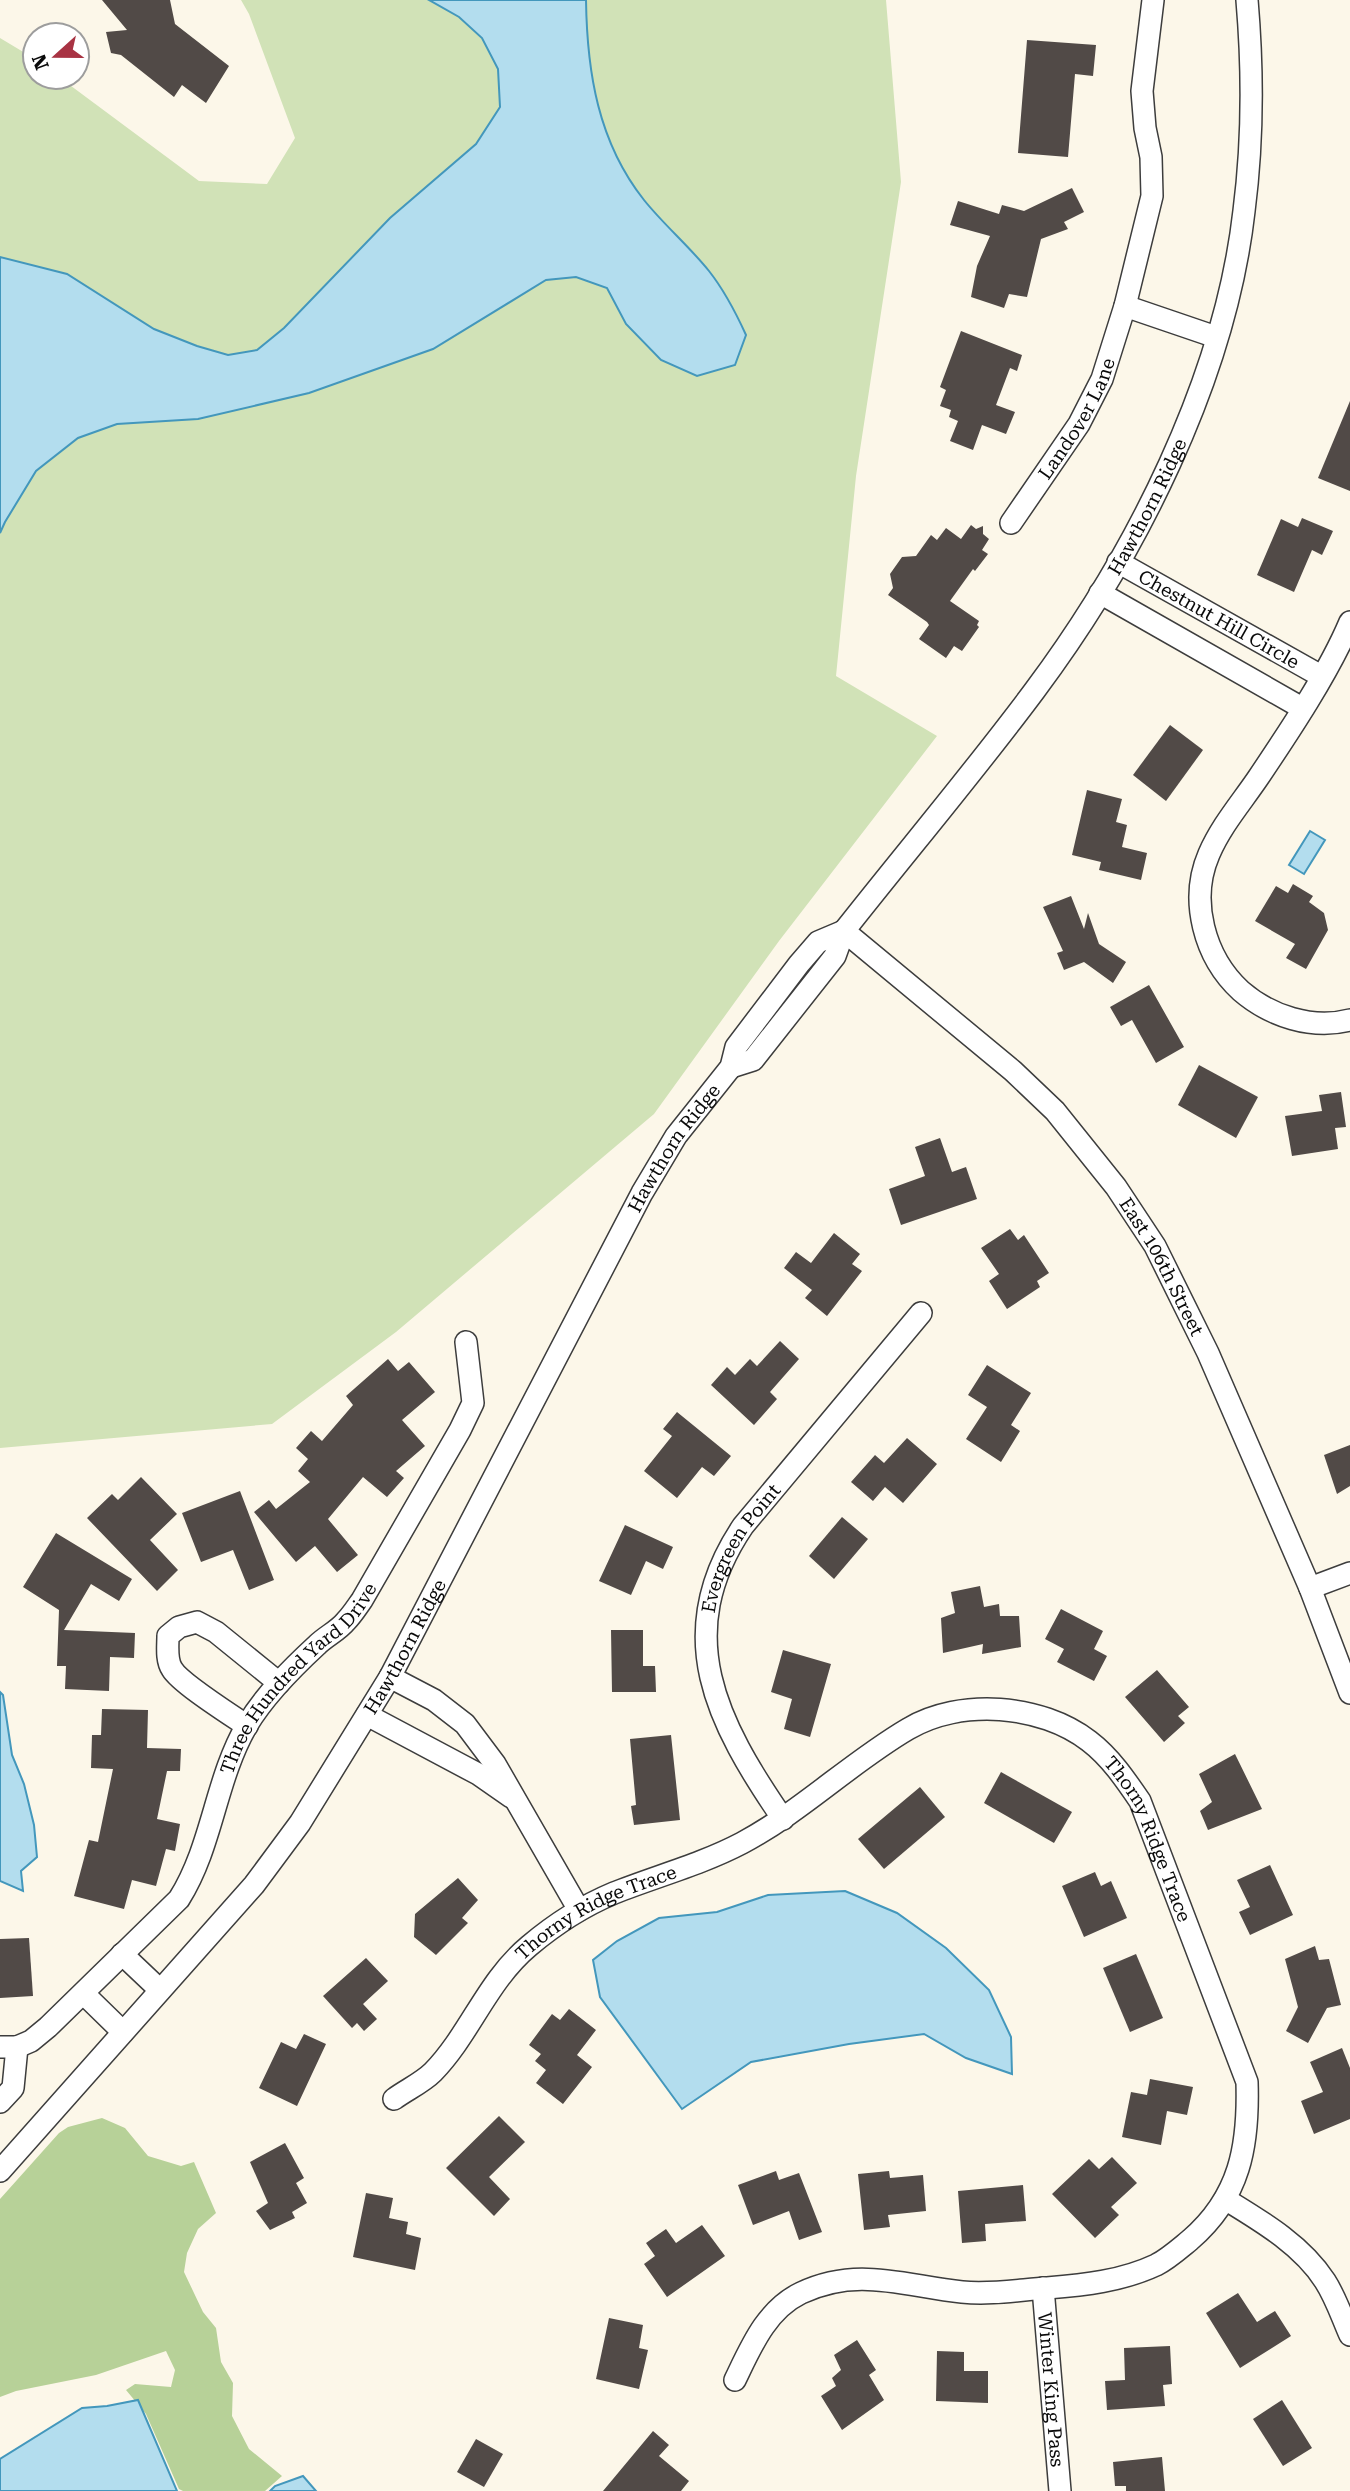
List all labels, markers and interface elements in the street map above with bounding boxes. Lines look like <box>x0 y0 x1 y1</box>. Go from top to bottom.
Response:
north arrow <box>21 21 91 91</box>
text: N <box>27 51 54 73</box>
street label: Landover Lane <box>1033 355 1119 484</box>
street label: Hawthorn Ridge <box>1103 435 1191 579</box>
street label: Chestnut Hill Circle <box>1135 564 1304 673</box>
street label: Hawthorn Ridge <box>623 1079 725 1216</box>
street label: East 106th Street <box>1115 1193 1209 1339</box>
street label: Evergreen Point <box>696 1479 785 1615</box>
street label: Hawthorn Ridge <box>359 1575 450 1718</box>
street label: Three Hundred Yard Drive <box>215 1578 381 1777</box>
street label: Thorny Ridge Trace <box>1100 1751 1196 1925</box>
street label: Thorny Ridge Trace <box>510 1860 679 1964</box>
street label: Winter King Pass <box>1034 2311 1069 2468</box>

